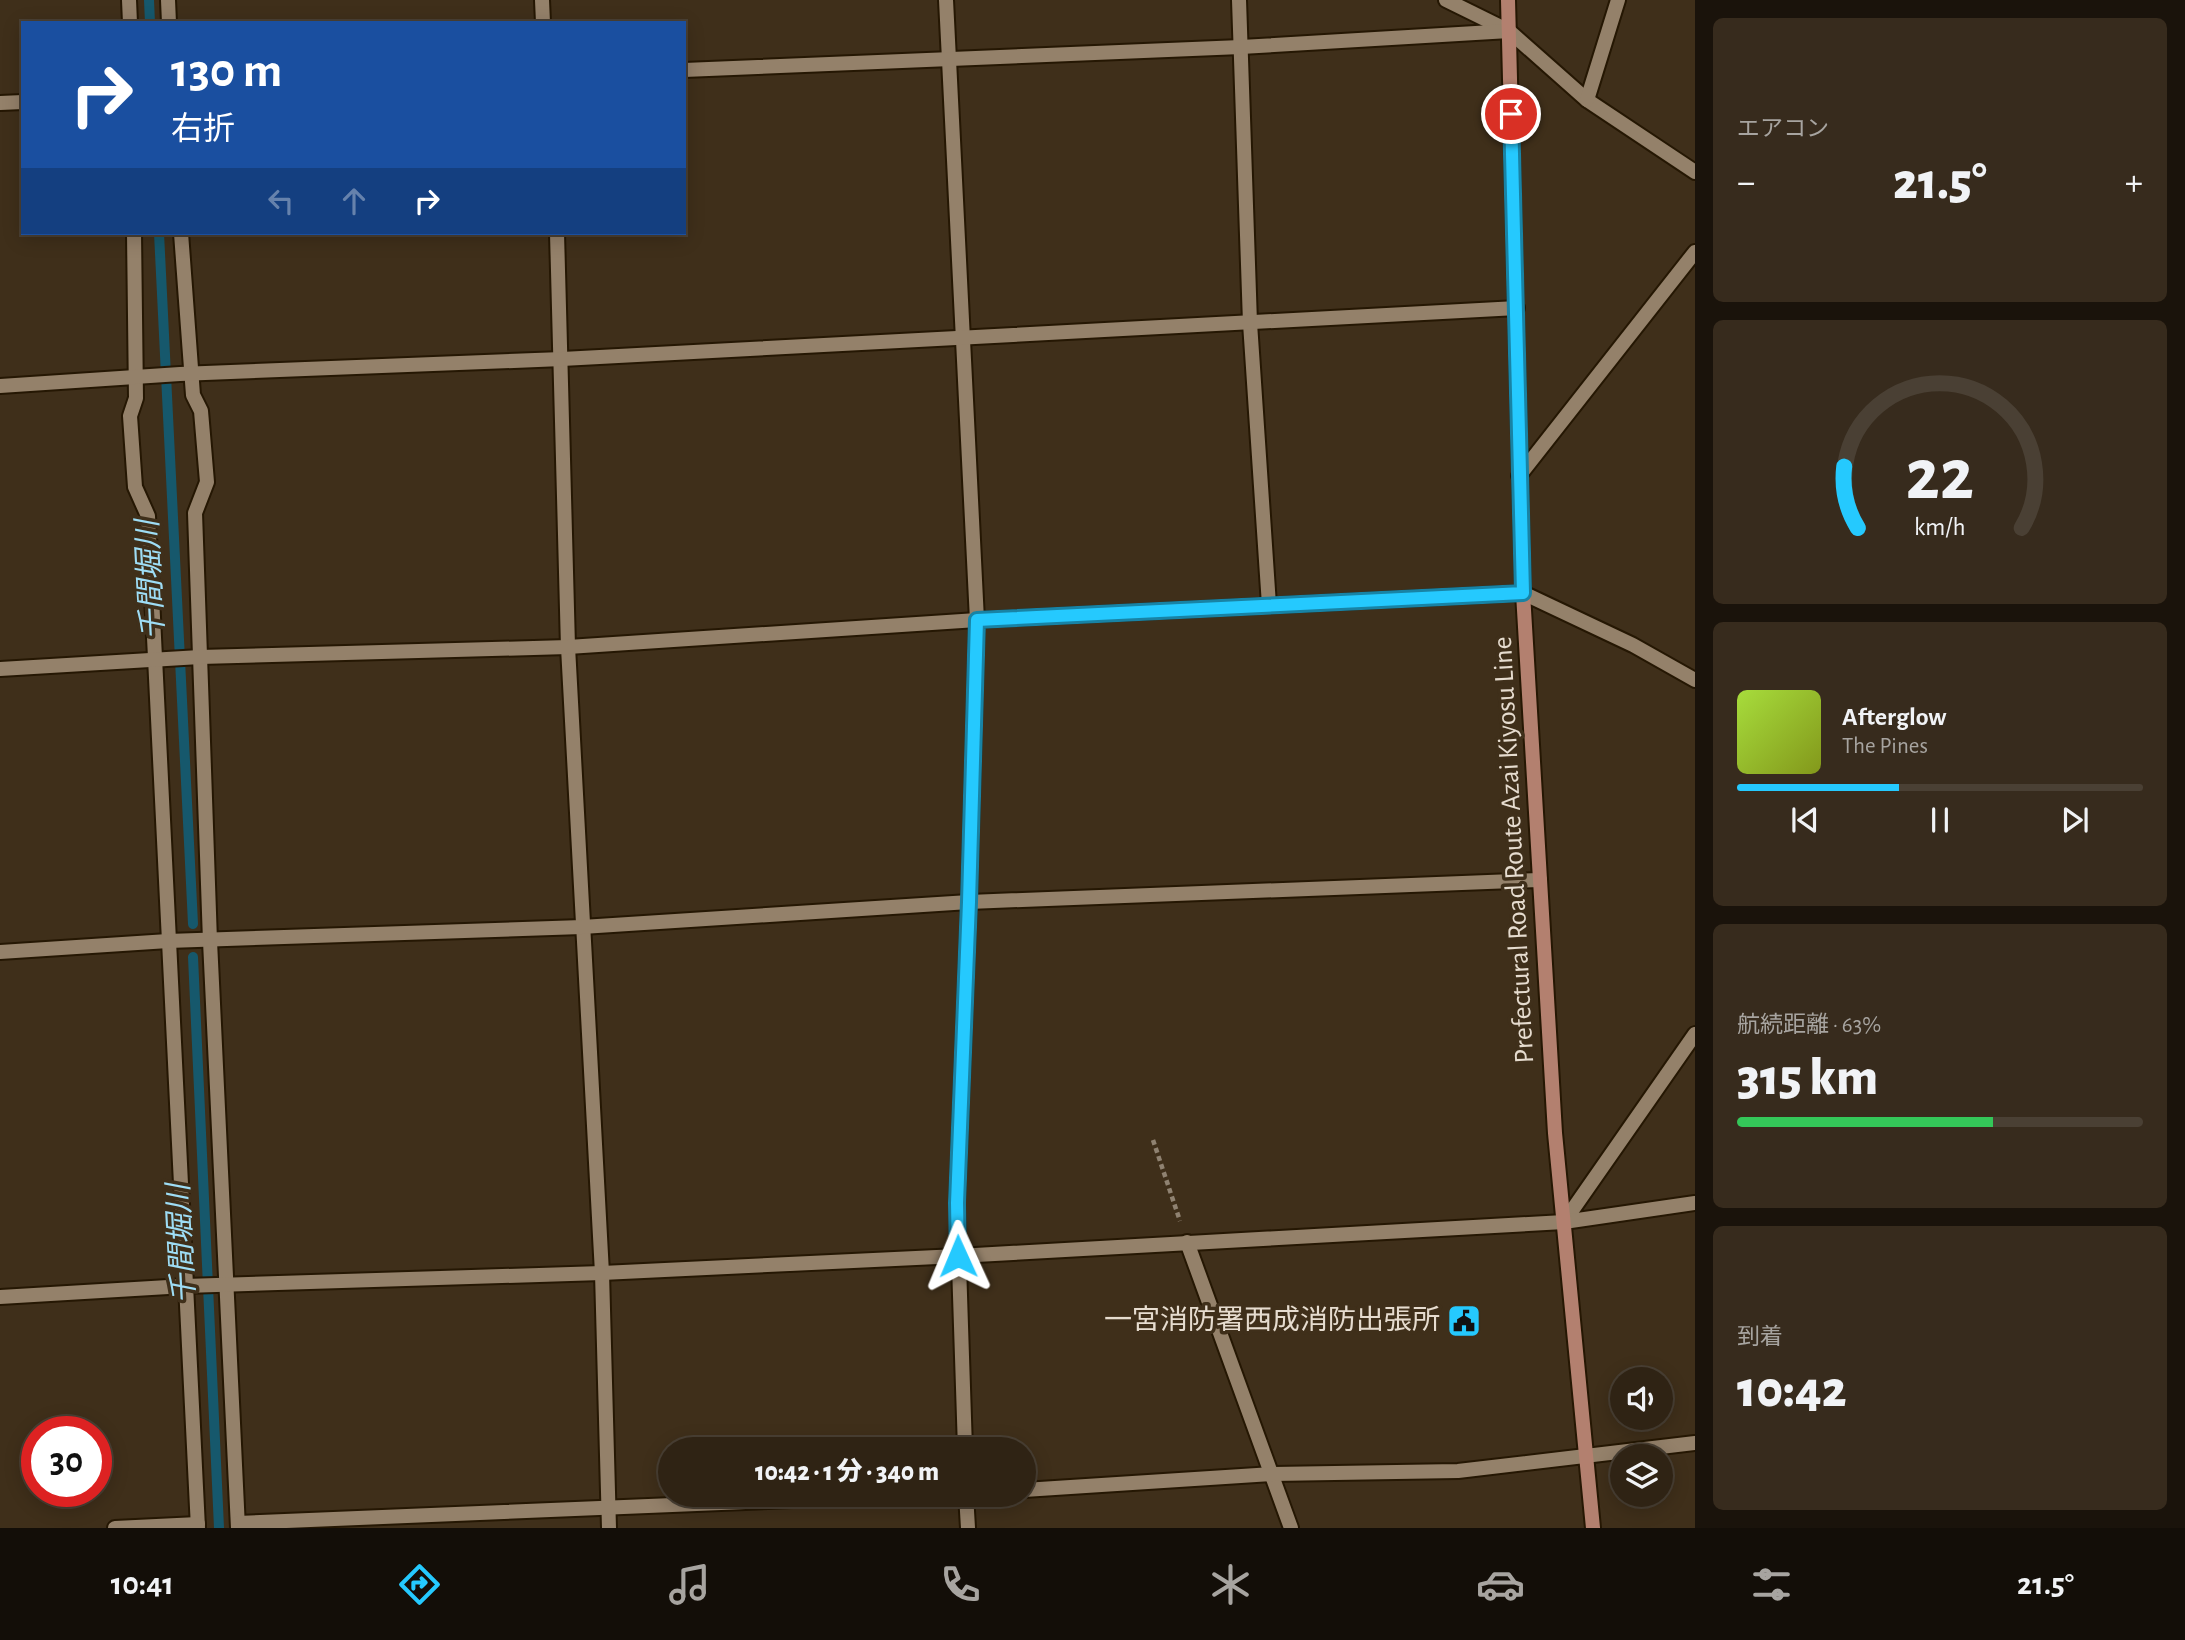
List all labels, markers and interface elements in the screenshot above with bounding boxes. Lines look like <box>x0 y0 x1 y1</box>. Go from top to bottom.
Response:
text: 130 m <box>171 47 282 96</box>
icon: right <box>56 49 147 140</box>
pin <box>1481 84 1541 144</box>
icon: arrive <box>1492 95 1530 133</box>
text: 右折 <box>171 113 235 145</box>
text: エアコン <box>1737 118 1829 141</box>
text: 21.5° <box>1893 156 1987 208</box>
text: − <box>1737 164 1755 202</box>
text: + <box>2125 164 2143 202</box>
icon: left <box>262 182 300 220</box>
icon: ahead <box>335 182 373 220</box>
icon: right <box>408 182 446 220</box>
text: 22 <box>1906 440 1974 513</box>
text: km/h <box>1914 515 1966 540</box>
water label: 千間堀川 <box>132 516 169 641</box>
street label: Prefectural Road Route Azai Kiyosu Line <box>1489 636 1539 1064</box>
text: Afterglow <box>1842 704 1946 730</box>
text: The Pines <box>1842 735 1928 758</box>
icon: previous <box>1786 801 1824 839</box>
icon: pause <box>1921 801 1959 839</box>
icon: next <box>2056 801 2094 839</box>
text: 航続距離 · 63% <box>1737 1014 1881 1037</box>
text: 315 km <box>1737 1052 1878 1104</box>
water label: 千間堀川 <box>163 1180 200 1305</box>
position arrow <box>921 1219 995 1293</box>
public building icon: 一宮消防署西成消防出張所 <box>1445 1302 1483 1340</box>
place label: 一宮消防署西成消防出張所 <box>1104 1305 1440 1335</box>
text: 到着 <box>1737 1326 1783 1349</box>
text: 10:42 <box>1737 1364 1847 1416</box>
map controls <box>1610 1367 1673 1507</box>
button: sound <box>1610 1367 1673 1430</box>
speed limit sign: 30 <box>21 1416 112 1507</box>
button: layers <box>1610 1444 1673 1507</box>
text: 10:42 · 1 分 · 340 m <box>755 1459 939 1485</box>
icon: directions <box>395 1560 444 1609</box>
icon: music <box>665 1560 714 1609</box>
icon: phone <box>936 1560 985 1609</box>
icon: climate <box>1206 1560 1255 1609</box>
icon: car <box>1476 1560 1525 1609</box>
icon: filters <box>1747 1560 1796 1609</box>
text: 10:41 <box>111 1568 174 1600</box>
text: 21.5° <box>2017 1568 2074 1600</box>

